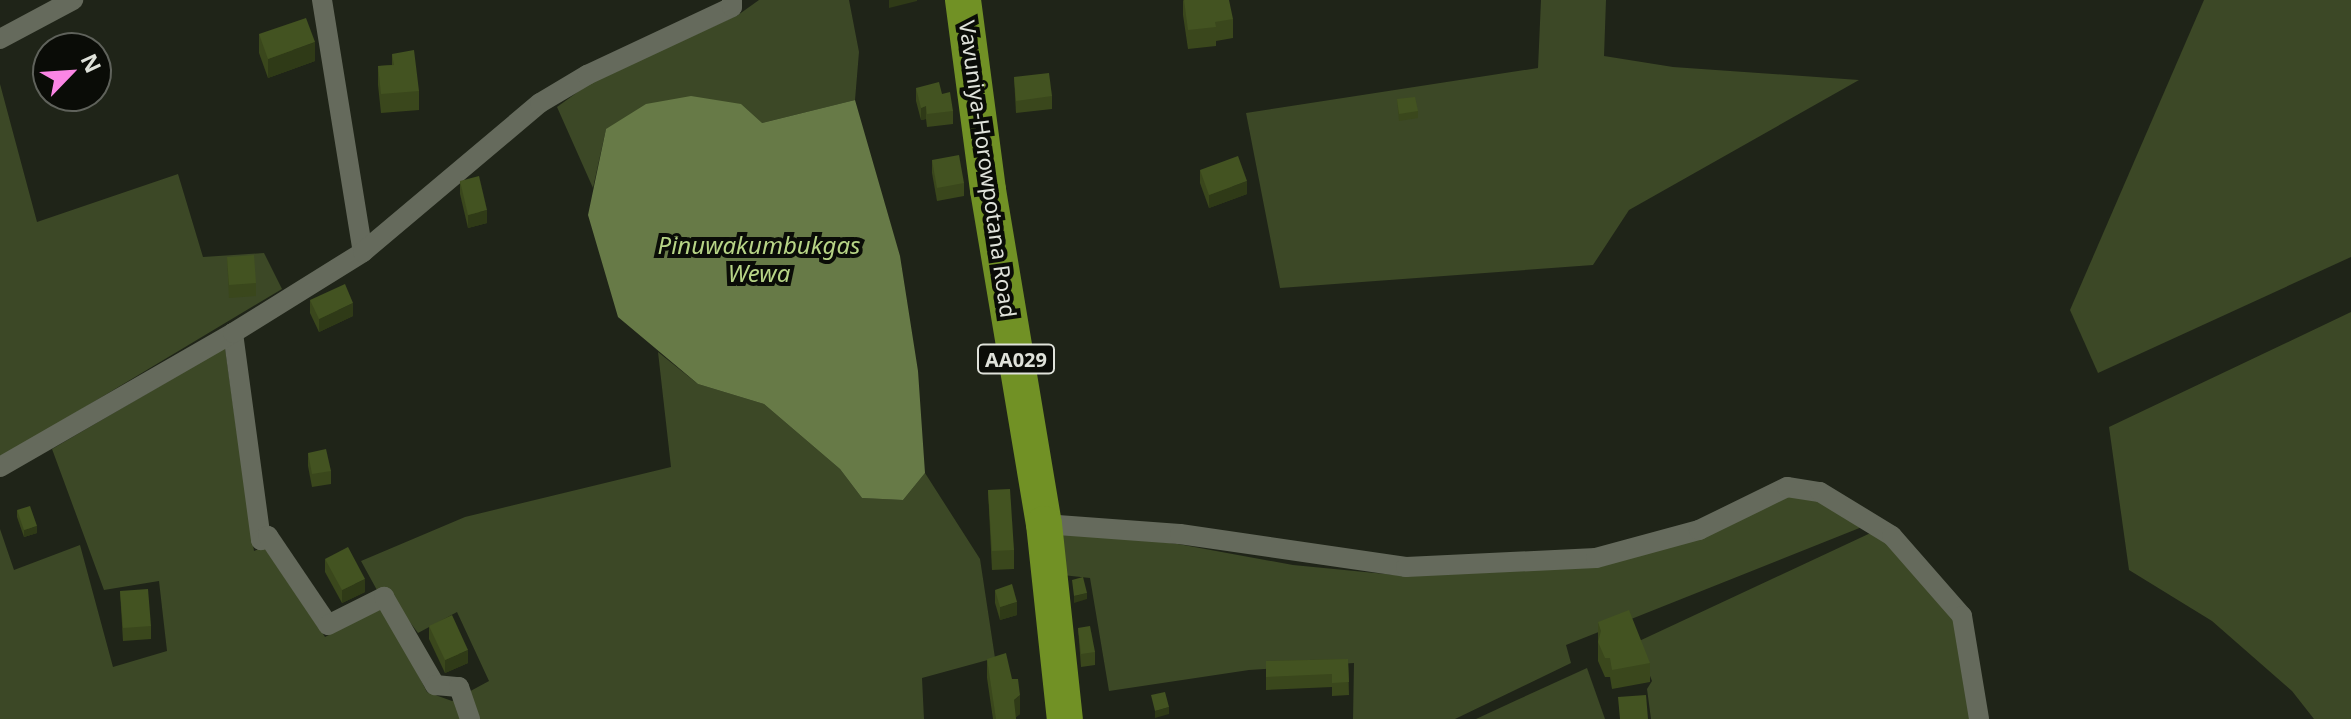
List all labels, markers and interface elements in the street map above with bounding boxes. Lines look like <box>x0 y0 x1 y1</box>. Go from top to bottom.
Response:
street label: Vavuniya-Horowpotana Road <box>954 19 1022 319</box>
north arrow <box>32 32 112 112</box>
text: N <box>75 48 109 77</box>
water label: Pinuwakumbukgas Wewa <box>658 231 860 287</box>
road number: AA029 <box>976 343 1056 375</box>

